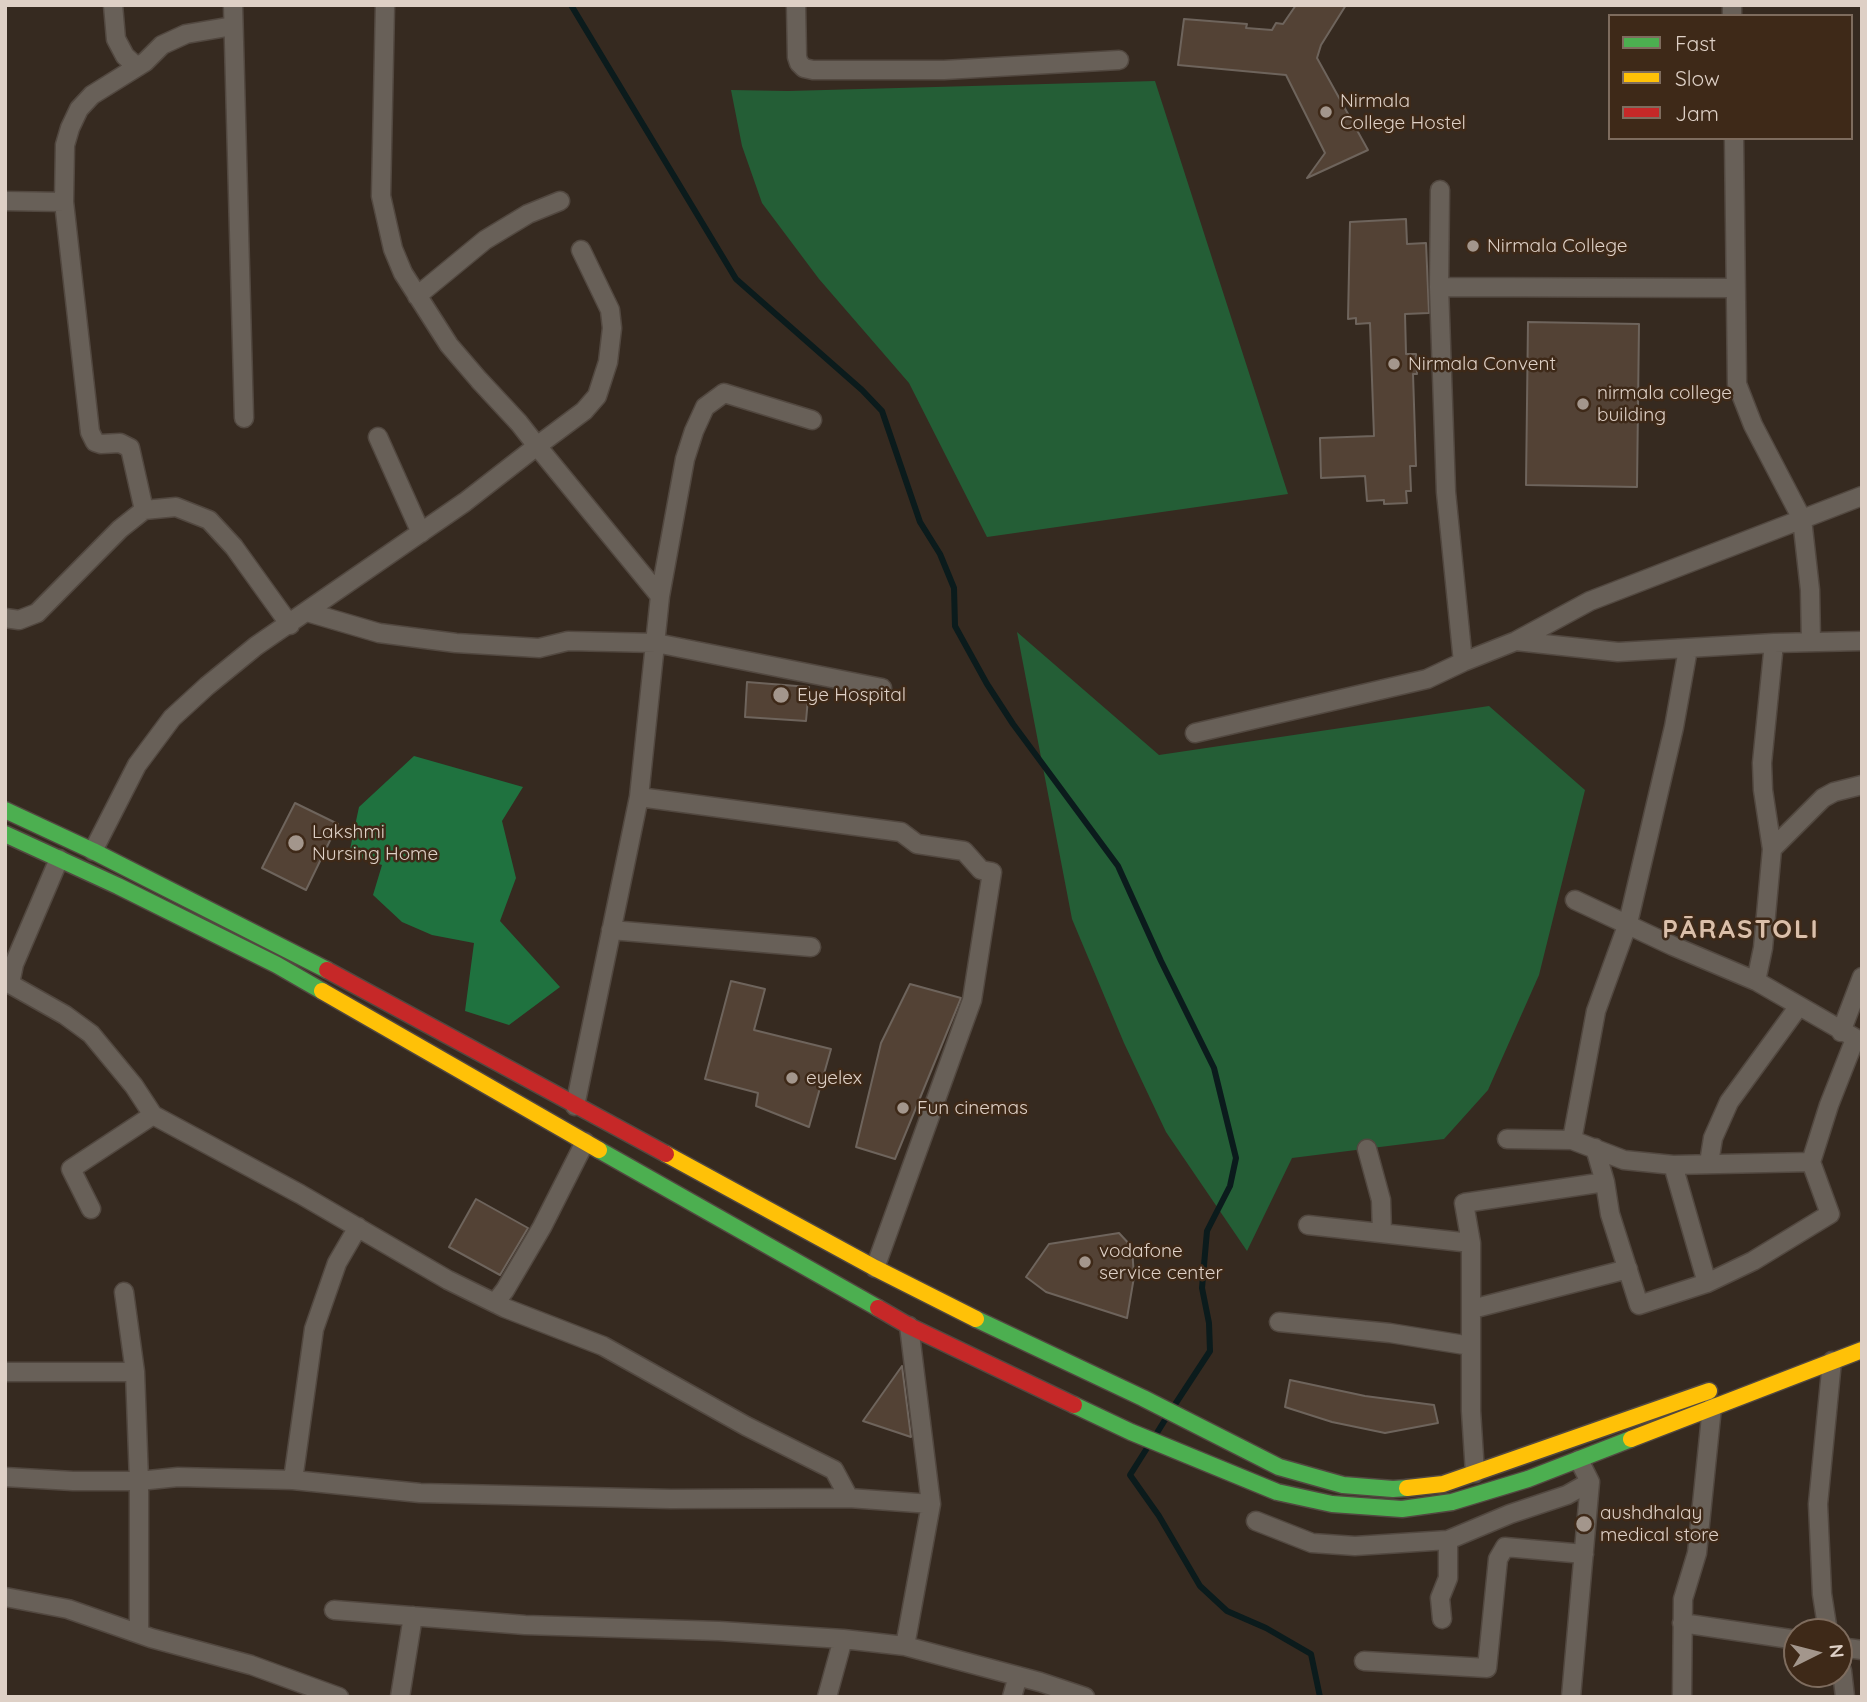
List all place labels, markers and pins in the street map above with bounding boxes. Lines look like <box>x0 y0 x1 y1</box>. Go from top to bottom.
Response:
place label: Nirmala College Hostel <box>1340 90 1466 134</box>
marker: Nirmala College Hostel <box>1318 104 1334 120</box>
place label: Nirmala College <box>1487 235 1627 257</box>
marker: Nirmala College <box>1465 238 1481 254</box>
place label: Nirmala Convent <box>1408 353 1556 375</box>
marker: Nirmala Convent <box>1386 356 1402 372</box>
place label: nirmala college building <box>1597 382 1732 426</box>
marker: nirmala college building <box>1575 396 1591 412</box>
place label: Eye Hospital <box>797 684 906 706</box>
marker: Eye Hospital <box>771 685 791 705</box>
place label: Lakshmi Nursing Home <box>312 821 438 865</box>
marker: Lakshmi Nursing Home <box>286 833 306 853</box>
place label: eyelex <box>806 1067 862 1089</box>
marker: eyelex <box>784 1070 800 1086</box>
place label: Fun cinemas <box>917 1097 1028 1119</box>
marker: Fun cinemas <box>895 1100 911 1116</box>
place label: vodafone service center <box>1099 1240 1223 1284</box>
marker: vodafone service center <box>1077 1254 1093 1270</box>
place label: aushdhalay medical store <box>1600 1502 1719 1546</box>
marker: aushdhalay medical store <box>1574 1514 1594 1534</box>

